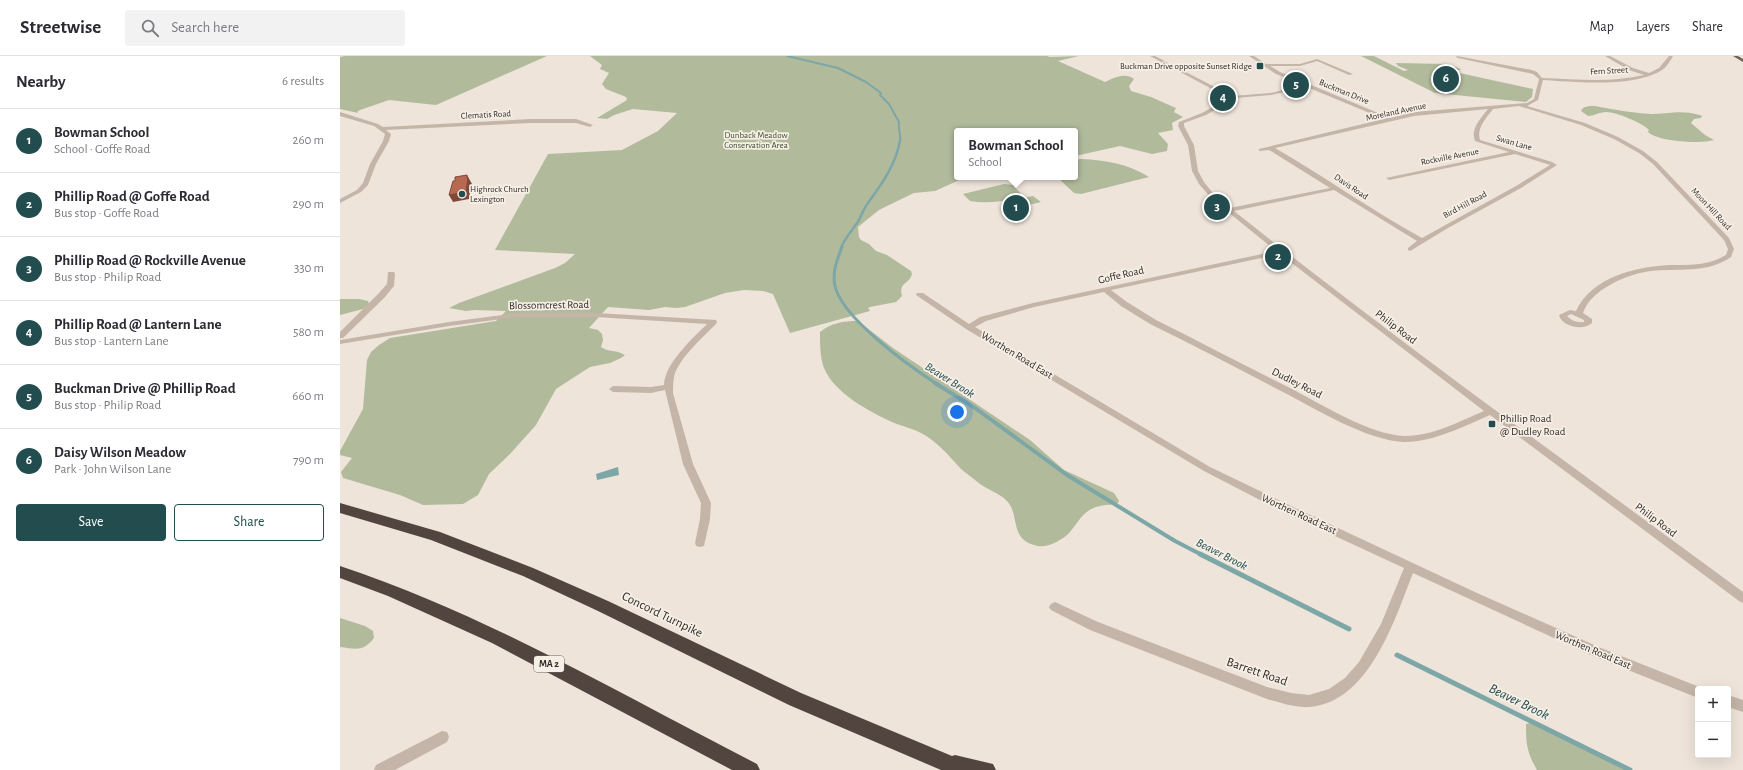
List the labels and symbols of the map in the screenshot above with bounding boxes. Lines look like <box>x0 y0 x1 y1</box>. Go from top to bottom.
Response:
marker: Buckman Drive opposite Sunset Ridge <box>1255 61 1265 71</box>
place label: Buckman Drive opposite Sunset Ridge <box>1120 62 1252 71</box>
pin: 6 <box>1433 64 1459 94</box>
street label: Fern Street <box>1590 66 1628 76</box>
pin: 5 <box>1283 70 1309 100</box>
street label: Buckman Drive <box>1318 78 1370 106</box>
pin: 4 <box>1210 83 1236 113</box>
street label: Moreland Avenue <box>1365 101 1427 123</box>
street label: Clematis Road <box>461 109 512 121</box>
park label: Dunback Meadow Conservation Area <box>724 131 788 150</box>
street label: Swan Lane <box>1495 134 1533 152</box>
street label: Rockville Avenue <box>1420 147 1480 167</box>
street label: Davis Road <box>1332 172 1370 202</box>
place label: Highrock Church Lexington <box>470 185 529 204</box>
street label: Moon Hill Road <box>1689 186 1733 232</box>
marker: Highrock Church Lexington <box>457 189 467 199</box>
street label: Bird Hill Road <box>1442 190 1489 220</box>
pin: 3 <box>1204 192 1230 222</box>
pin: 1 <box>1003 193 1029 223</box>
pin: 2 <box>1265 242 1291 272</box>
street label: Goffe Road <box>1097 264 1145 286</box>
street label: Blossomcrest Road <box>509 299 590 311</box>
street label: Philip Road <box>1373 308 1419 346</box>
street label: Worthen Road East <box>979 329 1055 381</box>
water label: Beaver Brook <box>923 360 977 400</box>
street label: Dudley Road <box>1270 366 1324 400</box>
your location <box>947 402 967 422</box>
place label: Phillip Road @ Dudley Road <box>1500 413 1566 437</box>
marker: Phillip Road @ Dudley Road <box>1487 419 1497 429</box>
street label: Worthen Road East <box>1260 492 1339 536</box>
street label: Philip Road <box>1633 501 1679 539</box>
water label: Beaver Brook <box>1194 536 1250 572</box>
street label: Concord Turnpike <box>620 590 704 640</box>
street label: Worthen Road East <box>1553 629 1633 671</box>
road number: MA 2 <box>534 656 564 672</box>
street label: Barrett Road <box>1225 656 1289 689</box>
water label: Beaver Brook <box>1487 681 1552 723</box>

